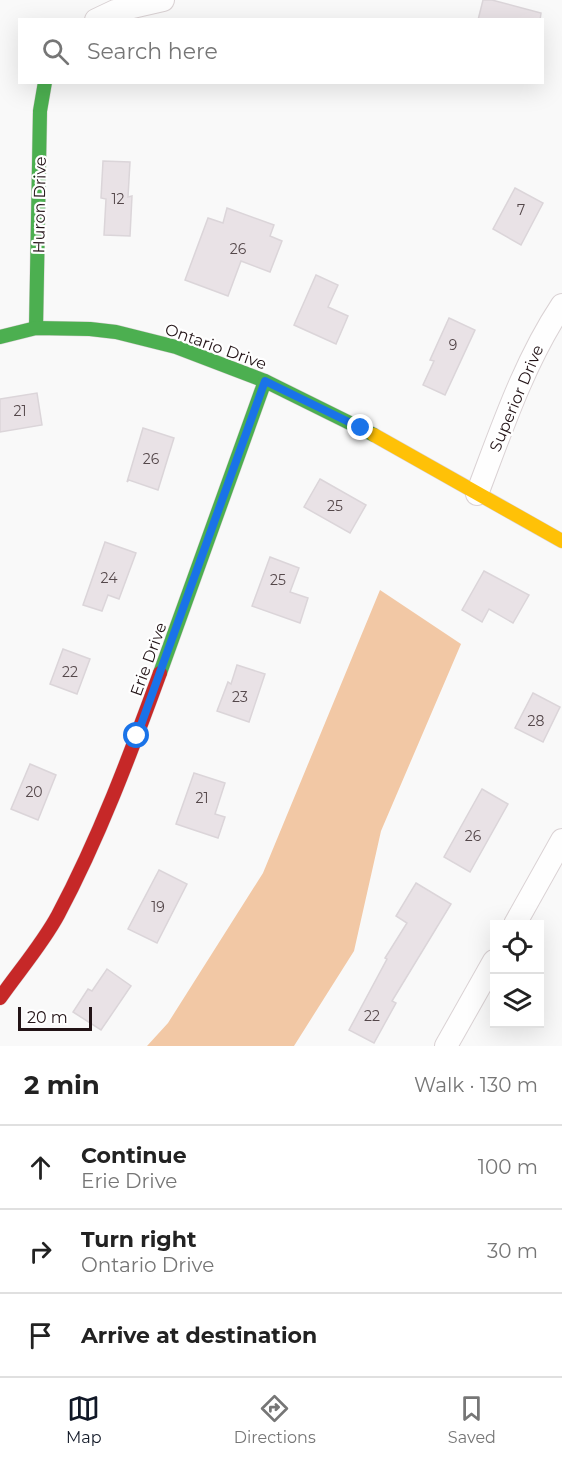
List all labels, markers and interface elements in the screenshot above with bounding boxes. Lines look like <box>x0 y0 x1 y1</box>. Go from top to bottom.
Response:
search box <box>18 18 544 84</box>
icon: search <box>39 35 72 68</box>
text: Search here <box>87 38 218 65</box>
street label: Huron Drive <box>29 156 50 254</box>
house number: 12 <box>111 190 125 208</box>
house number: 7 <box>517 201 525 219</box>
house number: 26 <box>230 240 247 258</box>
street label: Ontario Drive <box>162 319 269 374</box>
house number: 9 <box>449 336 457 354</box>
street label: Superior Drive <box>485 342 548 454</box>
house number: 21 <box>13 402 27 420</box>
route end <box>347 414 373 440</box>
house number: 26 <box>143 450 160 468</box>
house number: 25 <box>327 497 343 515</box>
house number: 24 <box>101 569 118 587</box>
house number: 25 <box>270 571 286 589</box>
street label: Erie Drive <box>126 620 171 699</box>
house number: 22 <box>62 663 78 681</box>
house number: 23 <box>232 688 248 706</box>
house number: 28 <box>528 712 545 730</box>
route start <box>123 722 149 748</box>
house number: 20 <box>25 783 43 801</box>
house number: 21 <box>195 789 209 807</box>
house number: 26 <box>465 827 482 845</box>
house number: 19 <box>151 898 165 916</box>
map controls <box>490 920 544 1028</box>
button: locate <box>490 920 544 974</box>
button: layers <box>490 974 544 1028</box>
scale bar <box>18 1004 92 1032</box>
house number: 22 <box>364 1007 380 1025</box>
text: 20 m <box>27 1008 68 1027</box>
text: 2 min <box>24 1069 100 1101</box>
text: Walk · 130 m <box>414 1073 538 1097</box>
text: Continue <box>81 1142 187 1169</box>
icon: ahead <box>24 1151 57 1184</box>
text: 100 m <box>478 1155 538 1179</box>
text: Erie Drive <box>81 1169 177 1193</box>
text: Turn right <box>81 1226 196 1253</box>
icon: right <box>24 1235 57 1268</box>
text: 30 m <box>487 1239 538 1263</box>
text: Ontario Drive <box>81 1253 214 1277</box>
icon: arrive <box>24 1319 57 1352</box>
text: Arrive at destination <box>81 1322 317 1349</box>
tab: Map <box>66 1392 102 1447</box>
tab: Directions <box>234 1392 316 1447</box>
tab: Saved <box>448 1392 496 1447</box>

